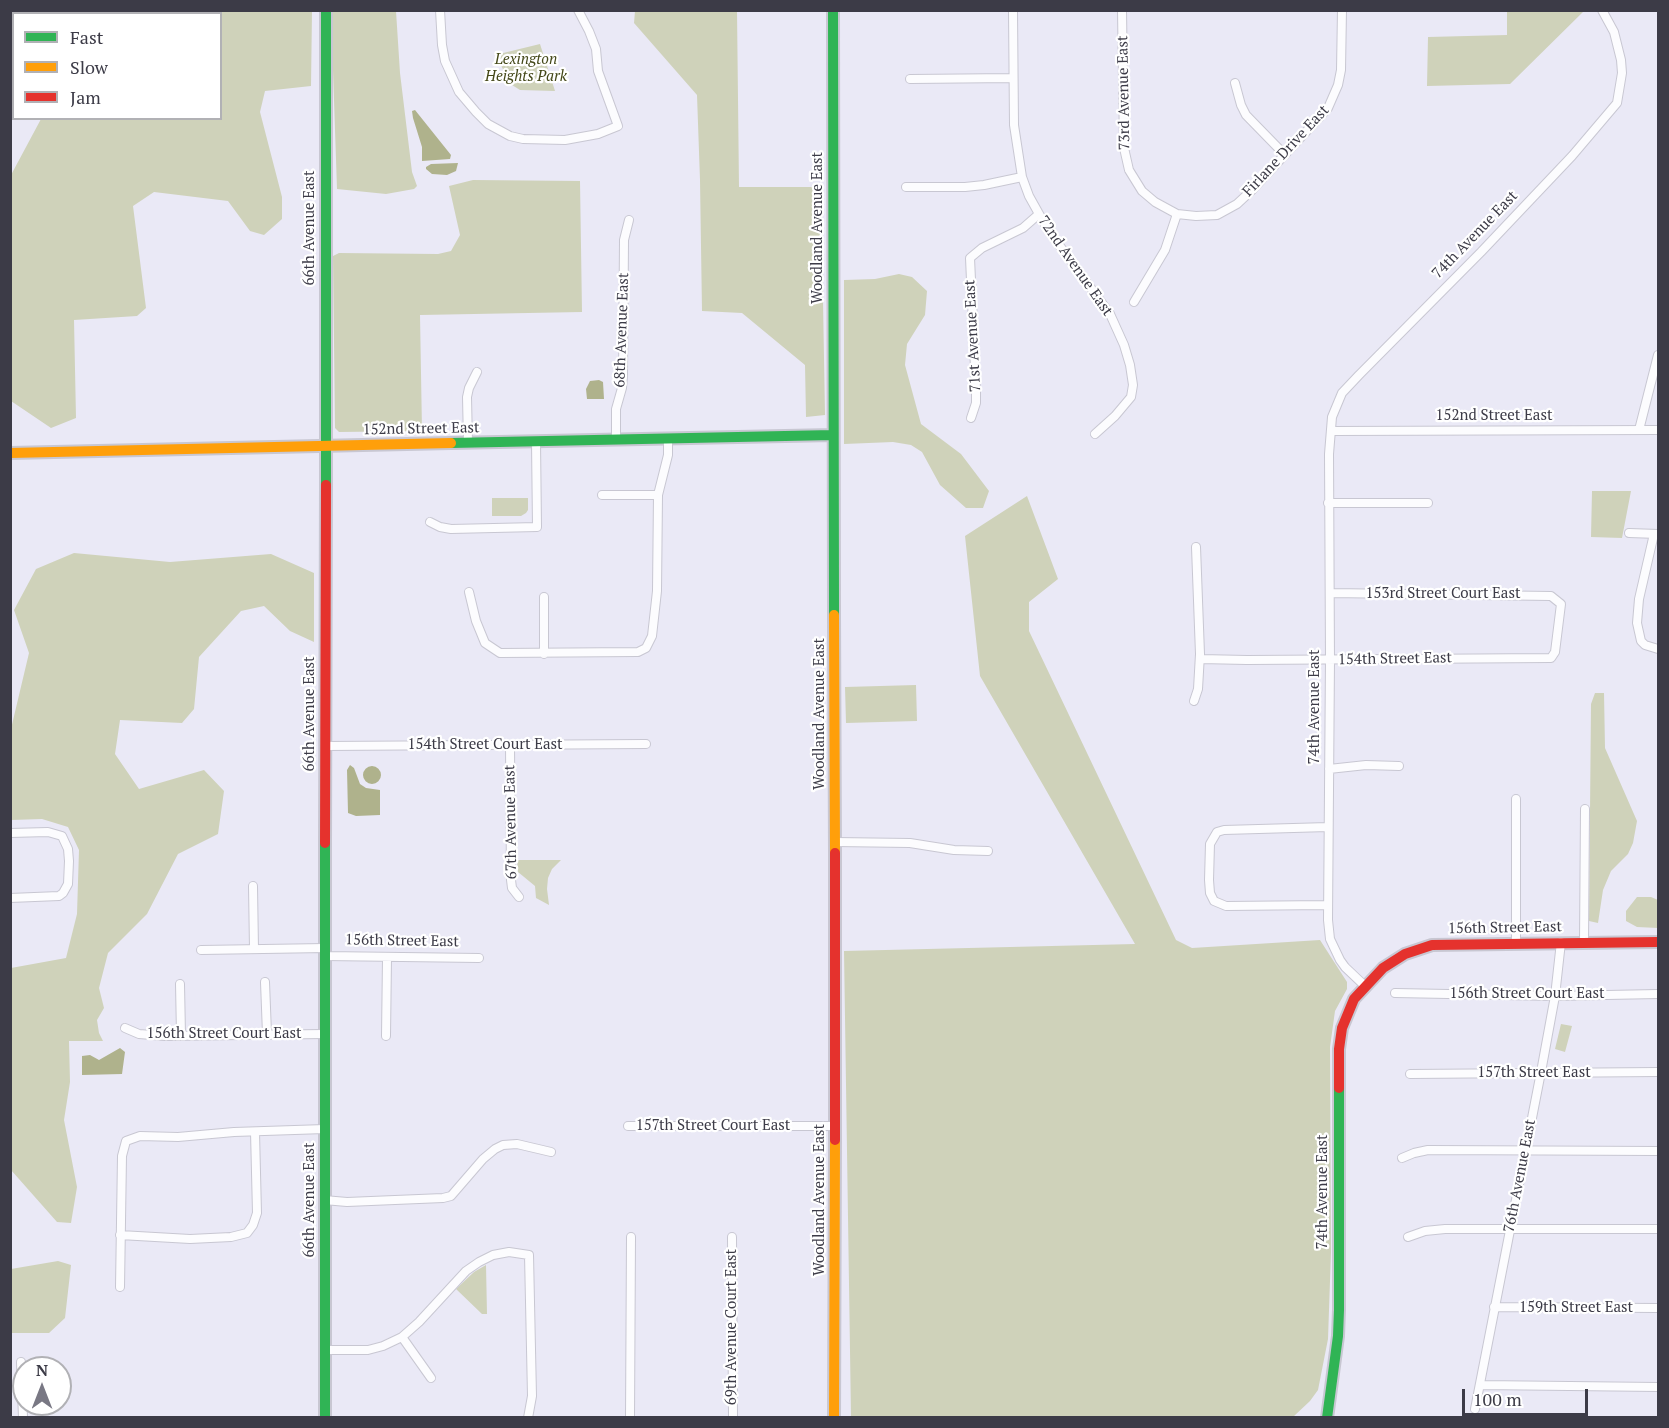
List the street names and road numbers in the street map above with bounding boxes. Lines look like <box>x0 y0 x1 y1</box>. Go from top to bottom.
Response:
street label: 73rd Avenue East <box>1114 35 1134 151</box>
street label: Firlane Drive East <box>1239 102 1333 200</box>
street label: Woodland Avenue East <box>809 152 827 304</box>
street label: 66th Avenue East <box>301 170 319 286</box>
street label: 74th Avenue East <box>1429 187 1521 283</box>
street label: 72nd Avenue East <box>1034 213 1116 319</box>
street label: 68th Avenue East <box>611 272 633 388</box>
street label: 71st Avenue East <box>961 279 985 393</box>
street label: 152nd Street East <box>1436 407 1552 425</box>
street label: 152nd Street East <box>362 419 480 439</box>
street label: 153rd Street Court East <box>1366 585 1520 603</box>
street label: Woodland Avenue East <box>811 638 829 790</box>
street label: 74th Avenue East <box>1306 649 1324 765</box>
street label: 154th Street East <box>1338 649 1452 669</box>
street label: 66th Avenue East <box>301 656 319 772</box>
street label: 154th Street Court East <box>407 736 563 754</box>
street label: 67th Avenue East <box>501 765 521 879</box>
street label: 156th Street East <box>1448 918 1562 938</box>
street label: 156th Street East <box>345 931 459 951</box>
street label: 156th Street Court East <box>1449 985 1605 1003</box>
street label: 156th Street Court East <box>146 1025 302 1043</box>
street label: 157th Street East <box>1477 1064 1591 1082</box>
street label: 157th Street Court East <box>636 1117 790 1135</box>
street label: 76th Avenue East <box>1500 1118 1540 1234</box>
street label: Woodland Avenue East <box>811 1124 829 1276</box>
street label: 74th Avenue East <box>1314 1134 1332 1250</box>
street label: 66th Avenue East <box>301 1142 319 1258</box>
street label: 69th Avenue Court East <box>723 1249 741 1405</box>
street label: 159th Street East <box>1519 1299 1633 1317</box>

